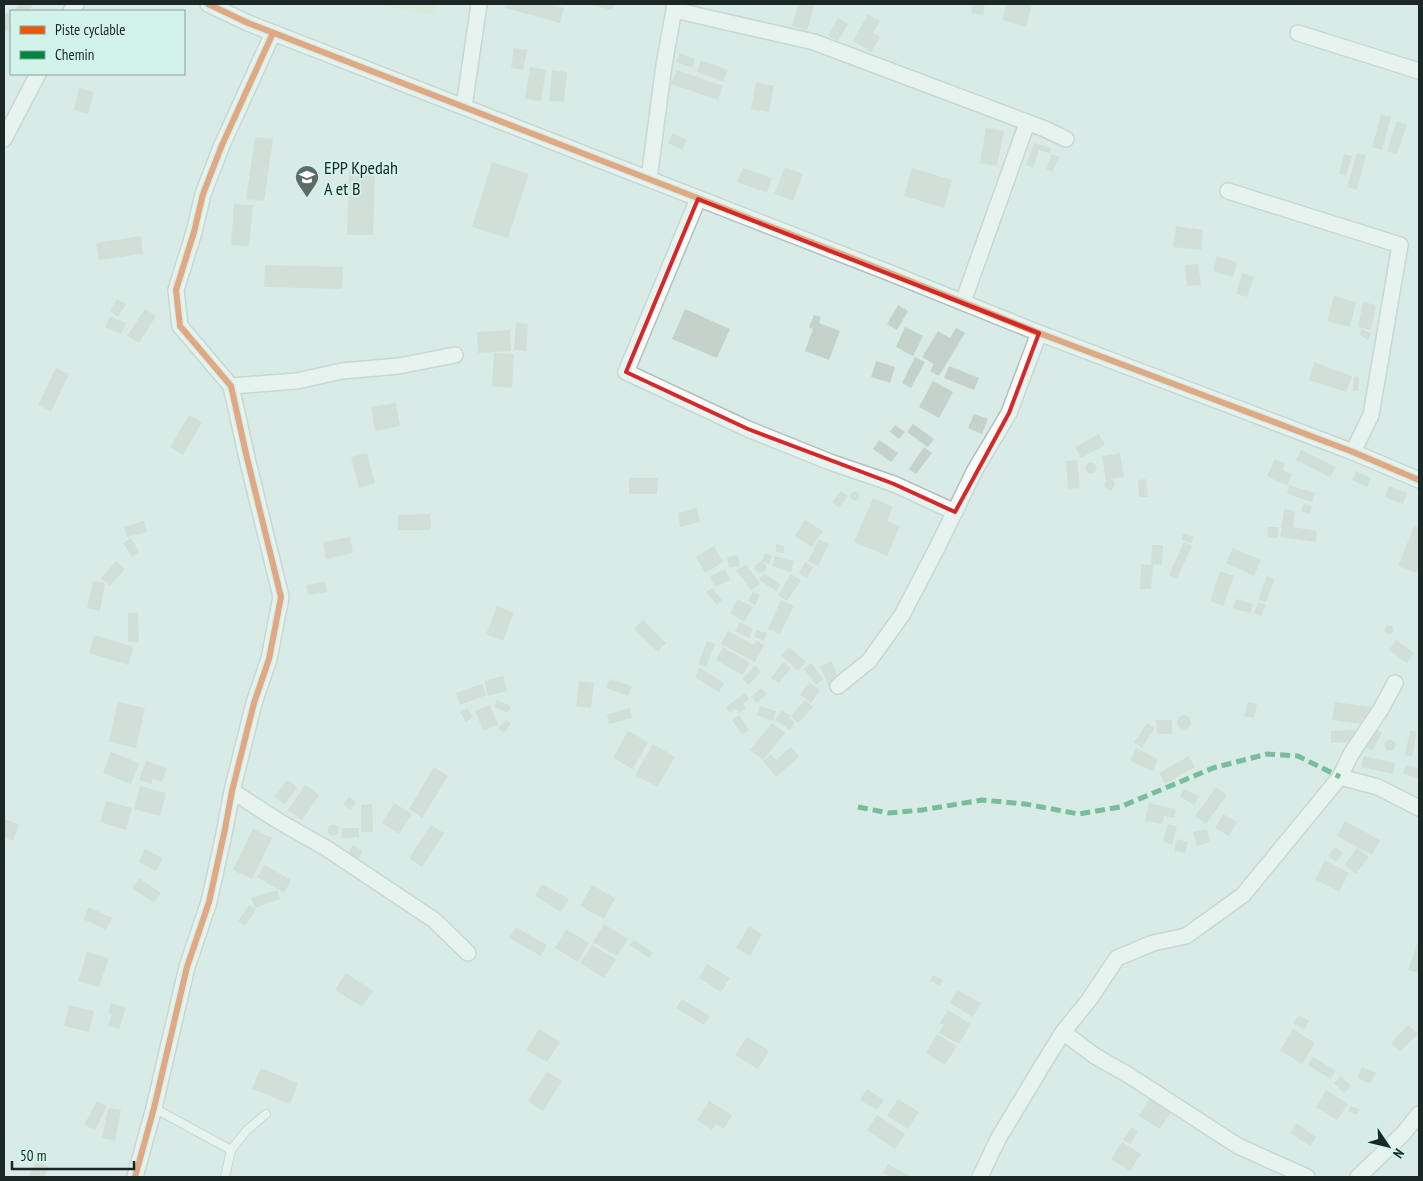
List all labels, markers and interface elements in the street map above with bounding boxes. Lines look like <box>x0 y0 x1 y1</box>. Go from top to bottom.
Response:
legend <box>10 10 185 75</box>
text: Piste cyclable <box>55 20 125 39</box>
text: Chemin <box>55 45 94 64</box>
place label: EPP Kpedah A et B <box>324 156 398 200</box>
school or university icon: EPP Kpedah A et B <box>294 164 320 198</box>
north arrow <box>1363 1121 1413 1171</box>
scale bar <box>12 1138 135 1170</box>
text: N <box>1389 1145 1408 1162</box>
text: 50 m <box>20 1146 46 1165</box>

